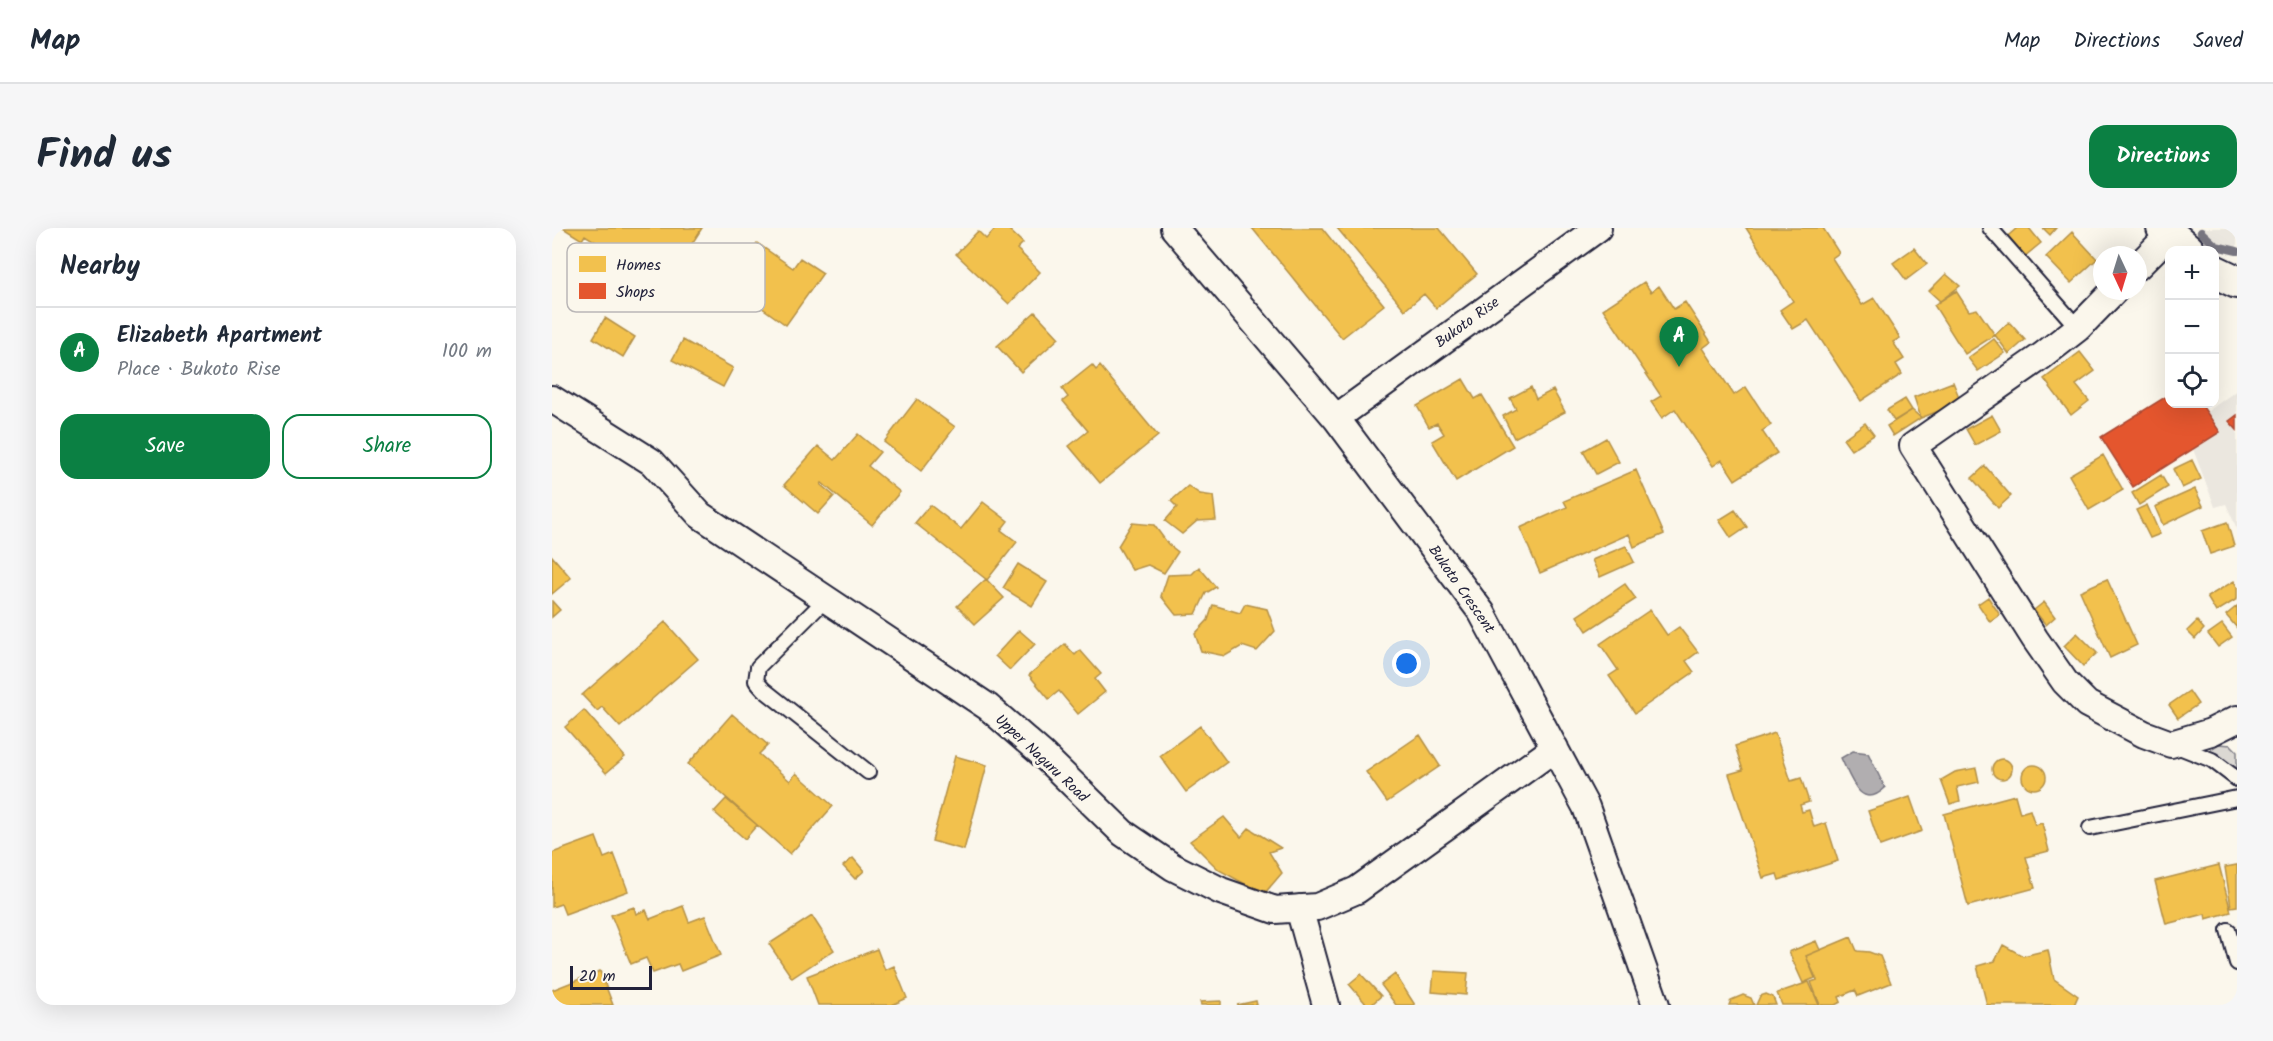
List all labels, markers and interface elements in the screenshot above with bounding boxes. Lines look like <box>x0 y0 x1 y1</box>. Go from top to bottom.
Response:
text: Map <box>30 19 81 64</box>
text: Map <box>2004 25 2040 58</box>
text: Directions <box>2073 25 2160 58</box>
text: Saved <box>2193 25 2243 58</box>
text: Find us <box>36 123 172 190</box>
button: Directions <box>2089 125 2237 188</box>
legend <box>567 243 765 312</box>
text: Nearby <box>60 246 140 288</box>
north arrow <box>2093 246 2147 300</box>
map controls <box>2165 246 2219 408</box>
button: + <box>2165 246 2219 300</box>
text: Homes <box>616 253 661 278</box>
text: Shops <box>616 280 655 305</box>
street label: Bukoto Rise <box>1430 291 1505 354</box>
button: − <box>2165 300 2219 354</box>
pin: A <box>1660 318 1698 367</box>
text: Elizabeth Apartment <box>117 319 322 354</box>
text: A <box>73 336 86 368</box>
text: 100 m <box>442 336 492 368</box>
text: Place · Bukoto Rise <box>117 354 280 386</box>
button: locate <box>2165 354 2219 408</box>
button: Save <box>60 414 270 479</box>
button: Share <box>282 414 492 479</box>
street label: Bukoto Crescent <box>1422 540 1501 639</box>
your location <box>1392 649 1421 678</box>
street label: Upper Naguru Road <box>989 709 1094 809</box>
scale bar <box>570 963 652 990</box>
text: 20 m <box>579 964 615 989</box>

